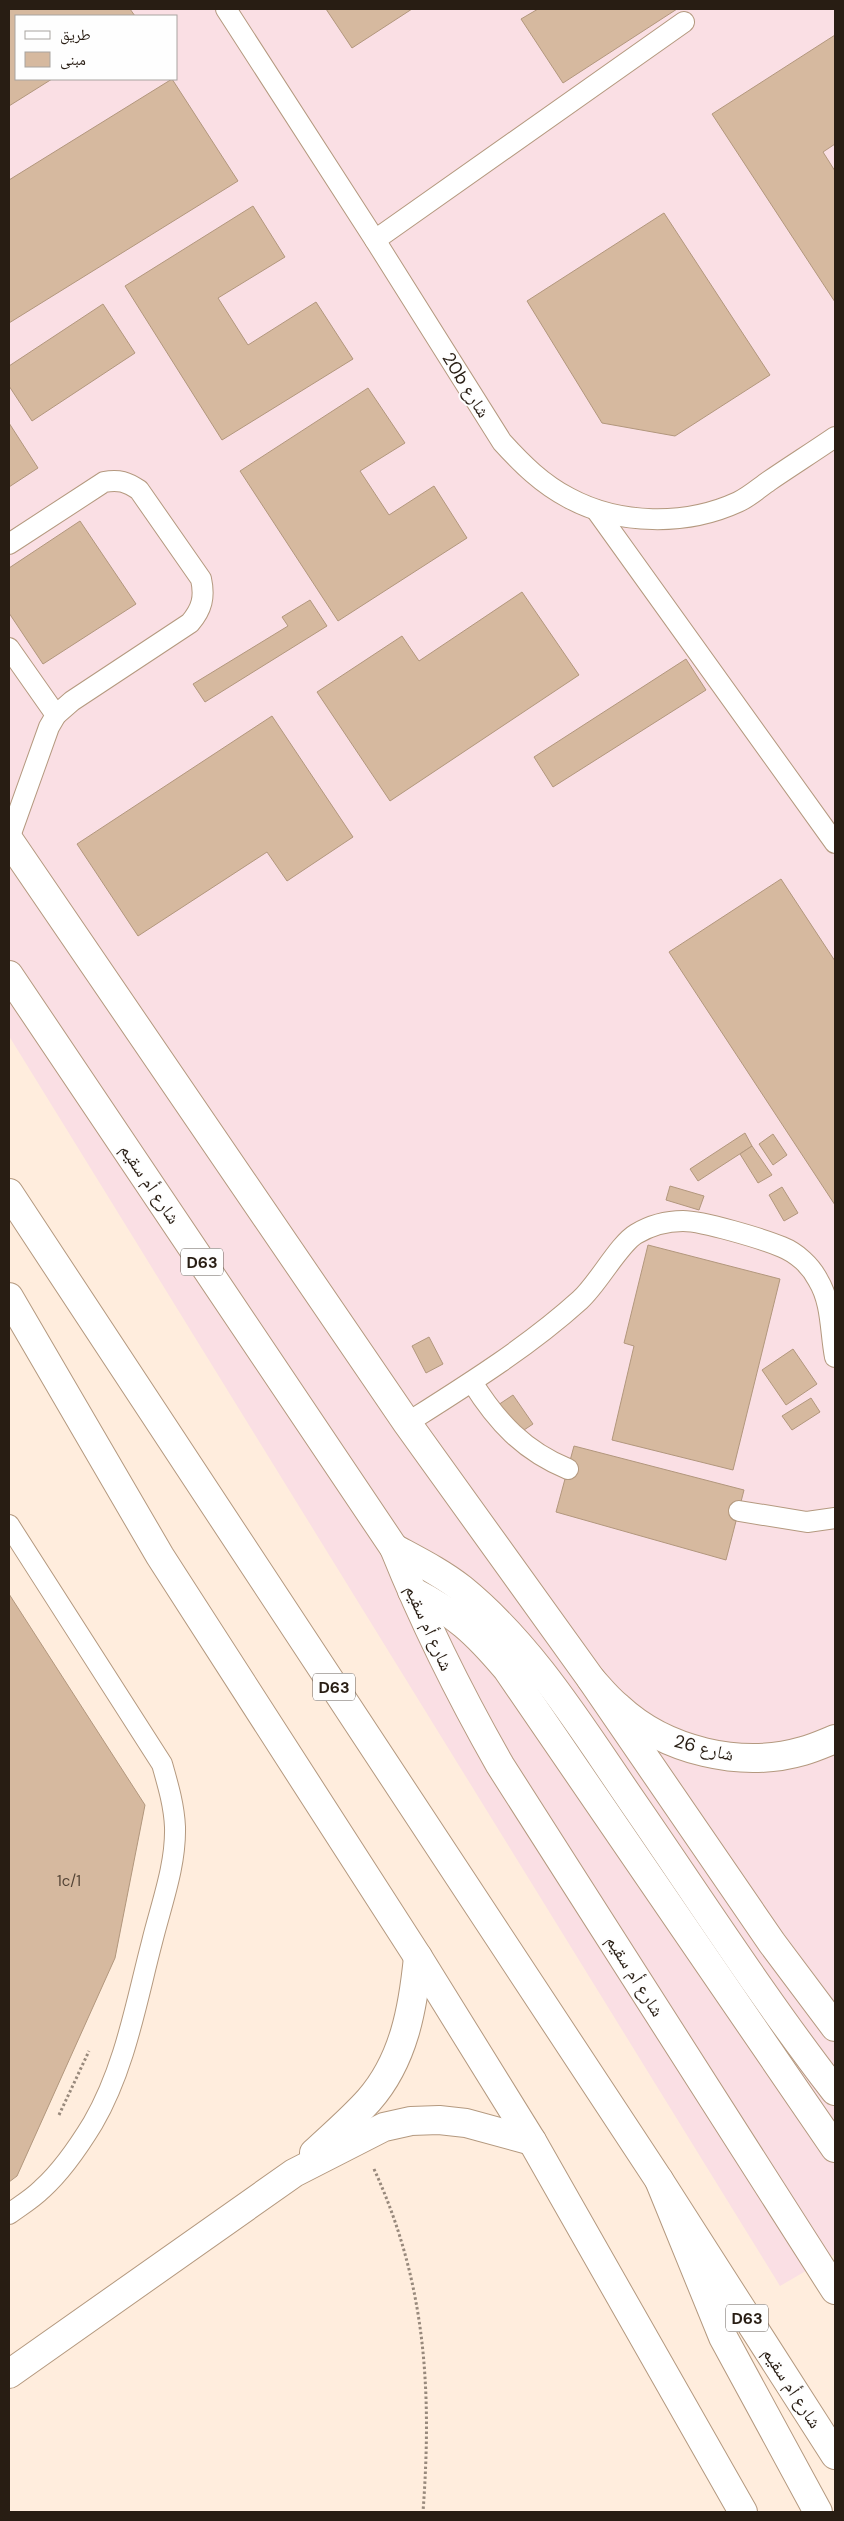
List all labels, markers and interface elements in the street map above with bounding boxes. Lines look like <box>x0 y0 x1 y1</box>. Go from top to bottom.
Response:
legend <box>15 15 178 80</box>
text: طريق <box>60 25 91 45</box>
text: مبنى <box>60 50 86 70</box>
street label: 20b شارع <box>437 348 495 422</box>
street label: شارع أم سقيم <box>114 1139 186 1229</box>
road number: D63 <box>181 1248 223 1276</box>
street label: شارع أم سقيم <box>399 1581 459 1675</box>
road number: D63 <box>313 1674 355 1700</box>
street label: شارع 26 <box>672 1729 736 1767</box>
house number: 1c/1 <box>57 1871 81 1891</box>
street label: شارع أم سقيم <box>601 1931 669 2021</box>
road number: D63 <box>726 2304 768 2332</box>
street label: شارع أم سقيم <box>757 2343 827 2433</box>

